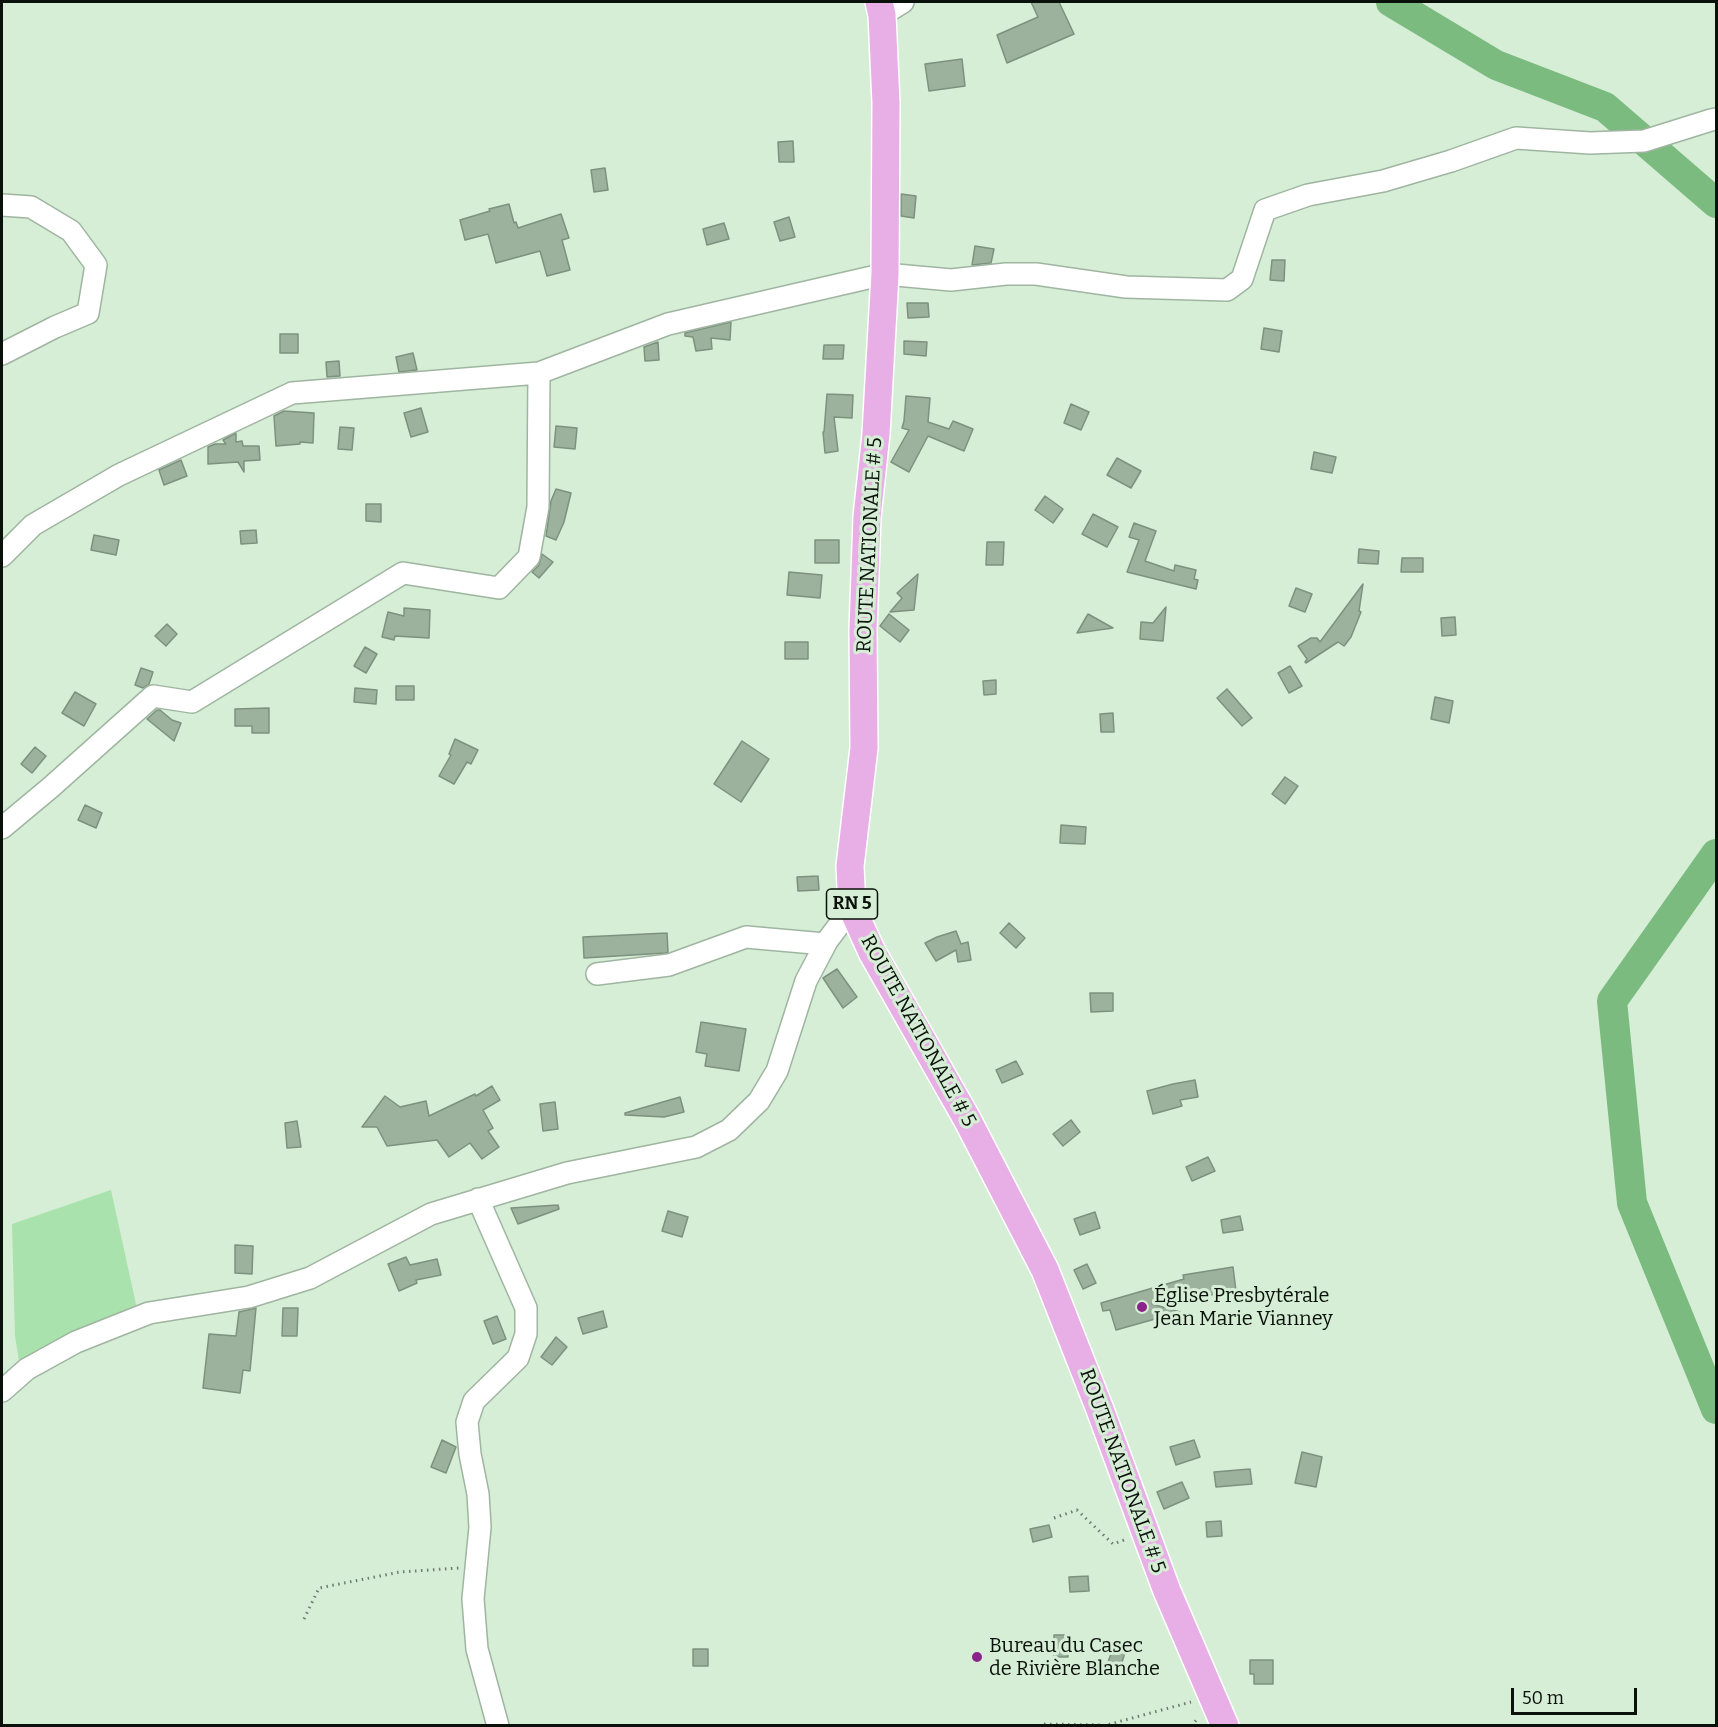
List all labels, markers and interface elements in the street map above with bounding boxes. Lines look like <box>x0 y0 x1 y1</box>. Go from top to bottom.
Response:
street label: ROUTE NATIONALE # 5 <box>852 437 888 653</box>
road number: RN 5 <box>826 889 878 919</box>
street label: ROUTE NATIONALE # 5 <box>855 931 981 1131</box>
place label: Église Presbytérale Jean Marie Vianney <box>1154 1284 1333 1331</box>
marker: Église Presbytérale Jean Marie Vianney <box>1135 1300 1149 1314</box>
street label: ROUTE NATIONALE # 5 <box>1074 1366 1170 1576</box>
place label: Bureau du Casec de Rivière Blanche <box>989 1634 1160 1681</box>
marker: Bureau du Casec de Rivière Blanche <box>970 1650 984 1664</box>
scale bar <box>1514 1676 1640 1714</box>
text: 50 m <box>1522 1687 1564 1709</box>

